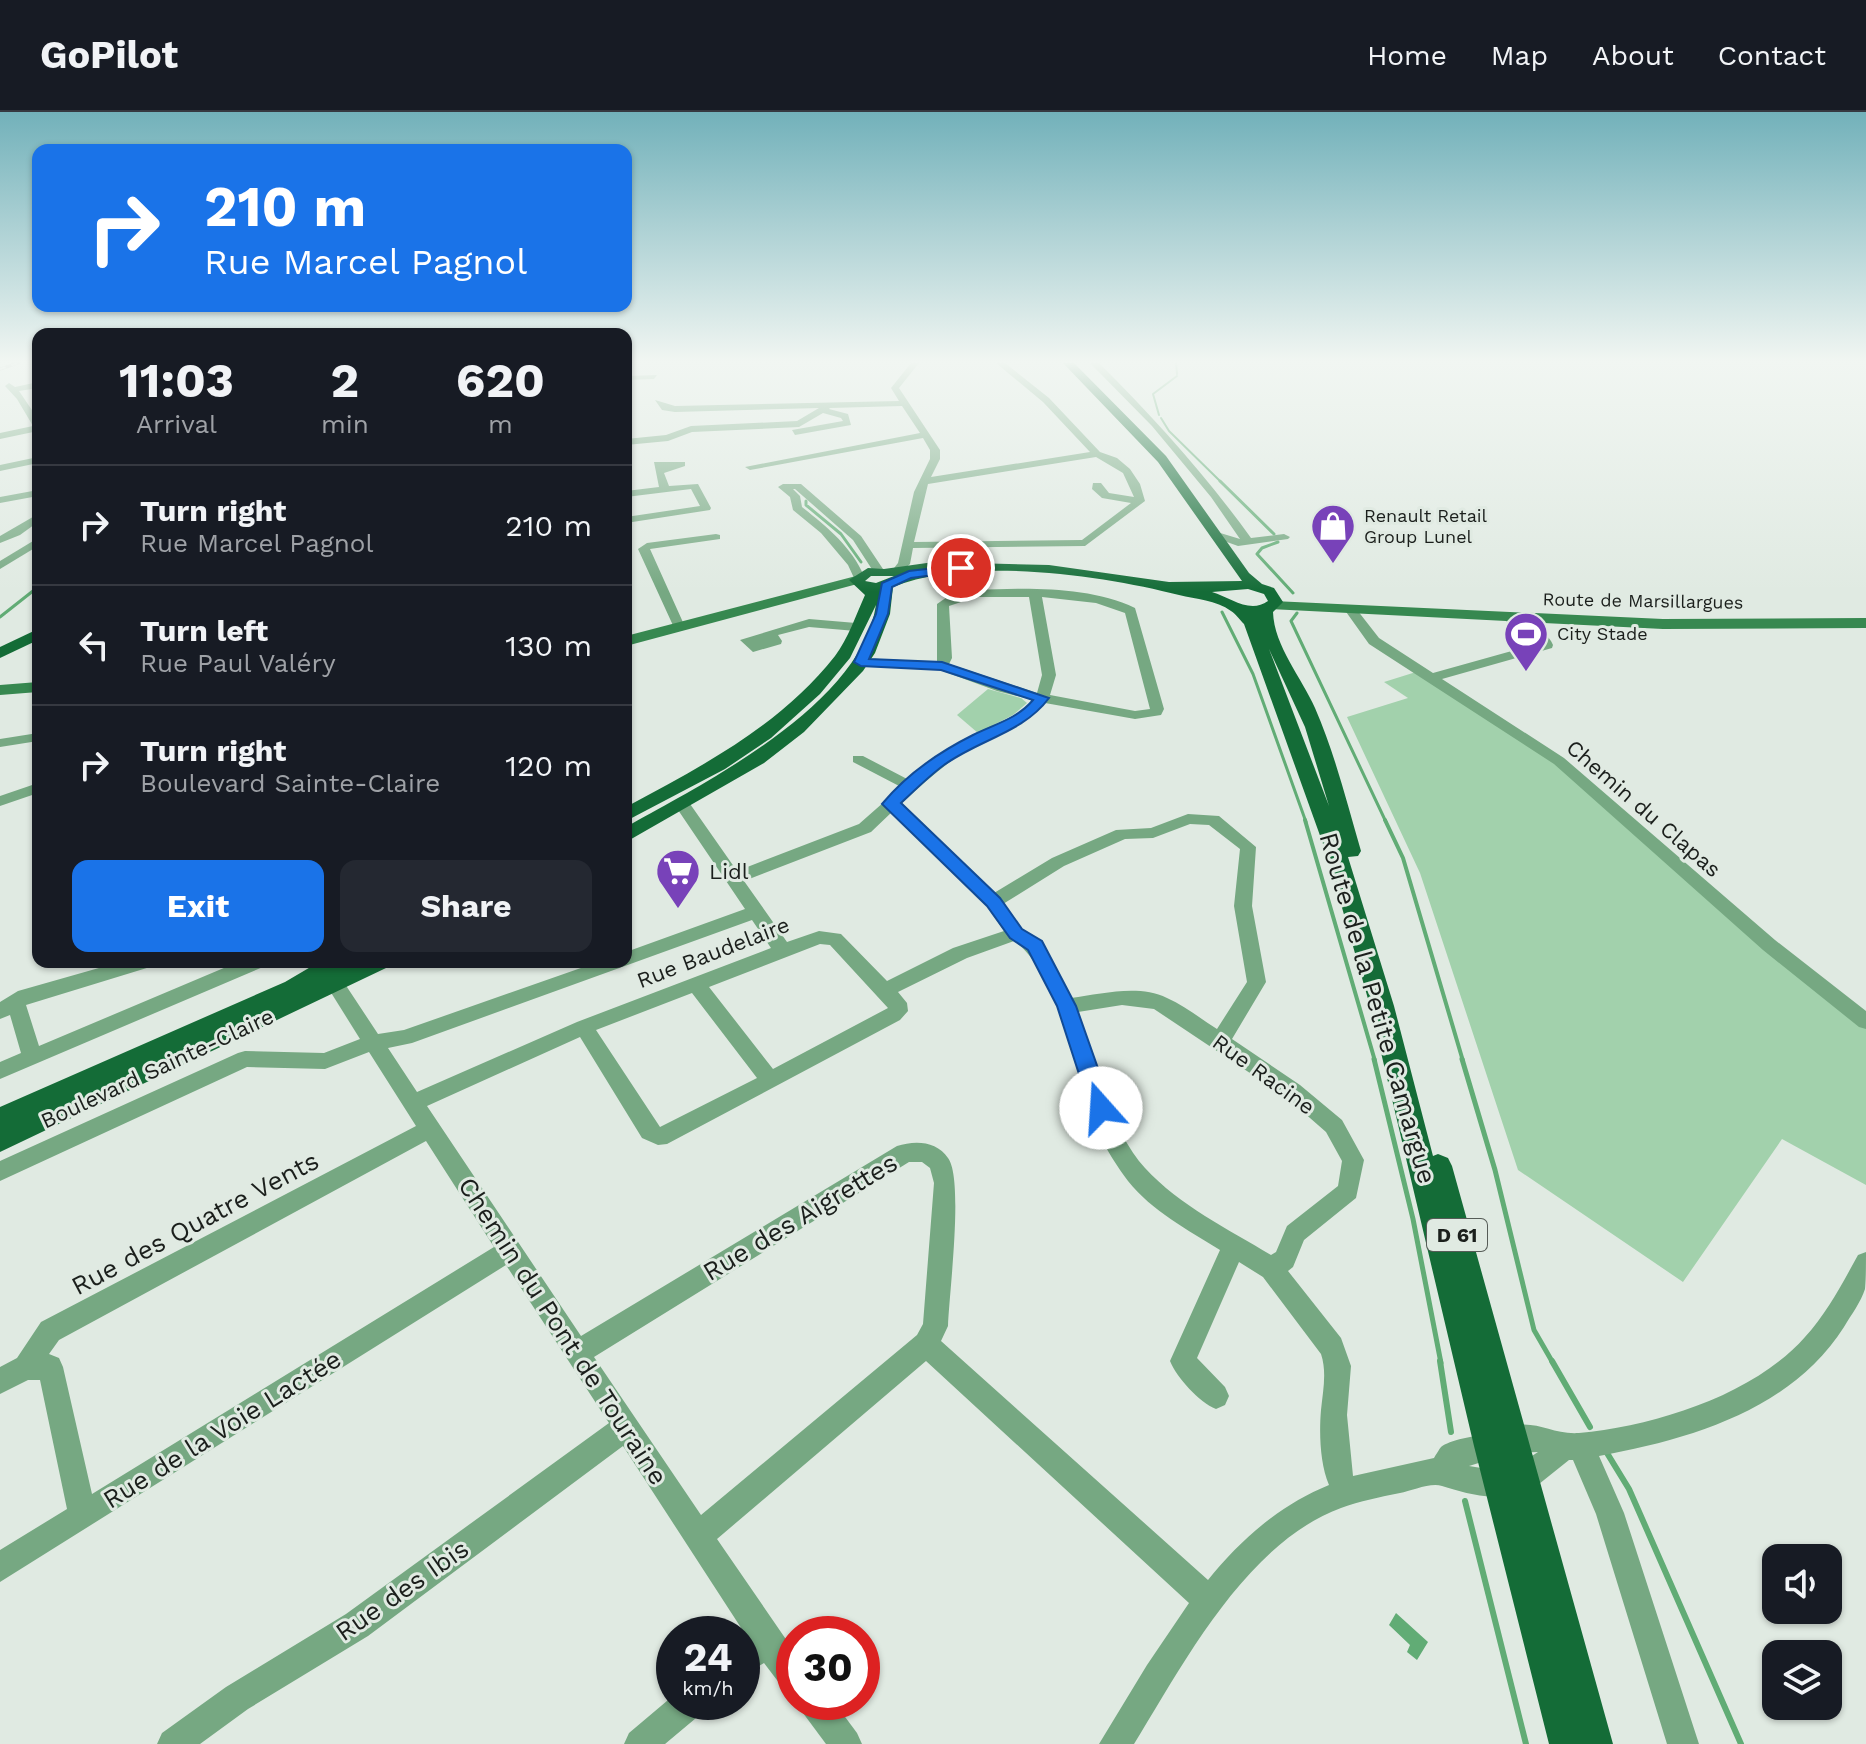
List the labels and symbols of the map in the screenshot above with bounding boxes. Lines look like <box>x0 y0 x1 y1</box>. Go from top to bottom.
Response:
shop icon: Renault Retail Group Lunel <box>1309 502 1357 565</box>
place label: Renault Retail Group Lunel <box>1364 505 1488 547</box>
pin <box>927 534 995 602</box>
street label: Route de Marsillargues <box>1542 588 1744 613</box>
sports icon: City Stade <box>1502 610 1550 673</box>
place label: City Stade <box>1557 623 1648 644</box>
street label: Chemin du Clapas <box>1561 735 1726 882</box>
street label: Route de la Petite Camargue <box>1313 829 1443 1187</box>
supermarket icon: Lidl <box>654 847 702 910</box>
place label: Lidl <box>709 859 749 884</box>
street label: Rue Baudelaire <box>633 912 793 993</box>
street label: Boulevard Sainte-Claire <box>37 1003 278 1133</box>
street label: Rue Racine <box>1208 1029 1319 1120</box>
position arrow <box>1059 1066 1143 1150</box>
street label: Rue des Quatre Vents <box>66 1145 324 1301</box>
street label: Rue des Aigrettes <box>697 1147 903 1287</box>
street label: Chemin du Pont de Touraine <box>452 1172 674 1490</box>
road number: D 61 <box>1427 1219 1487 1251</box>
street label: Rue de la Voie Lactée <box>97 1343 347 1515</box>
street label: Rue des Ibis <box>330 1533 474 1647</box>
speed limit sign: 30 <box>776 1616 880 1720</box>

